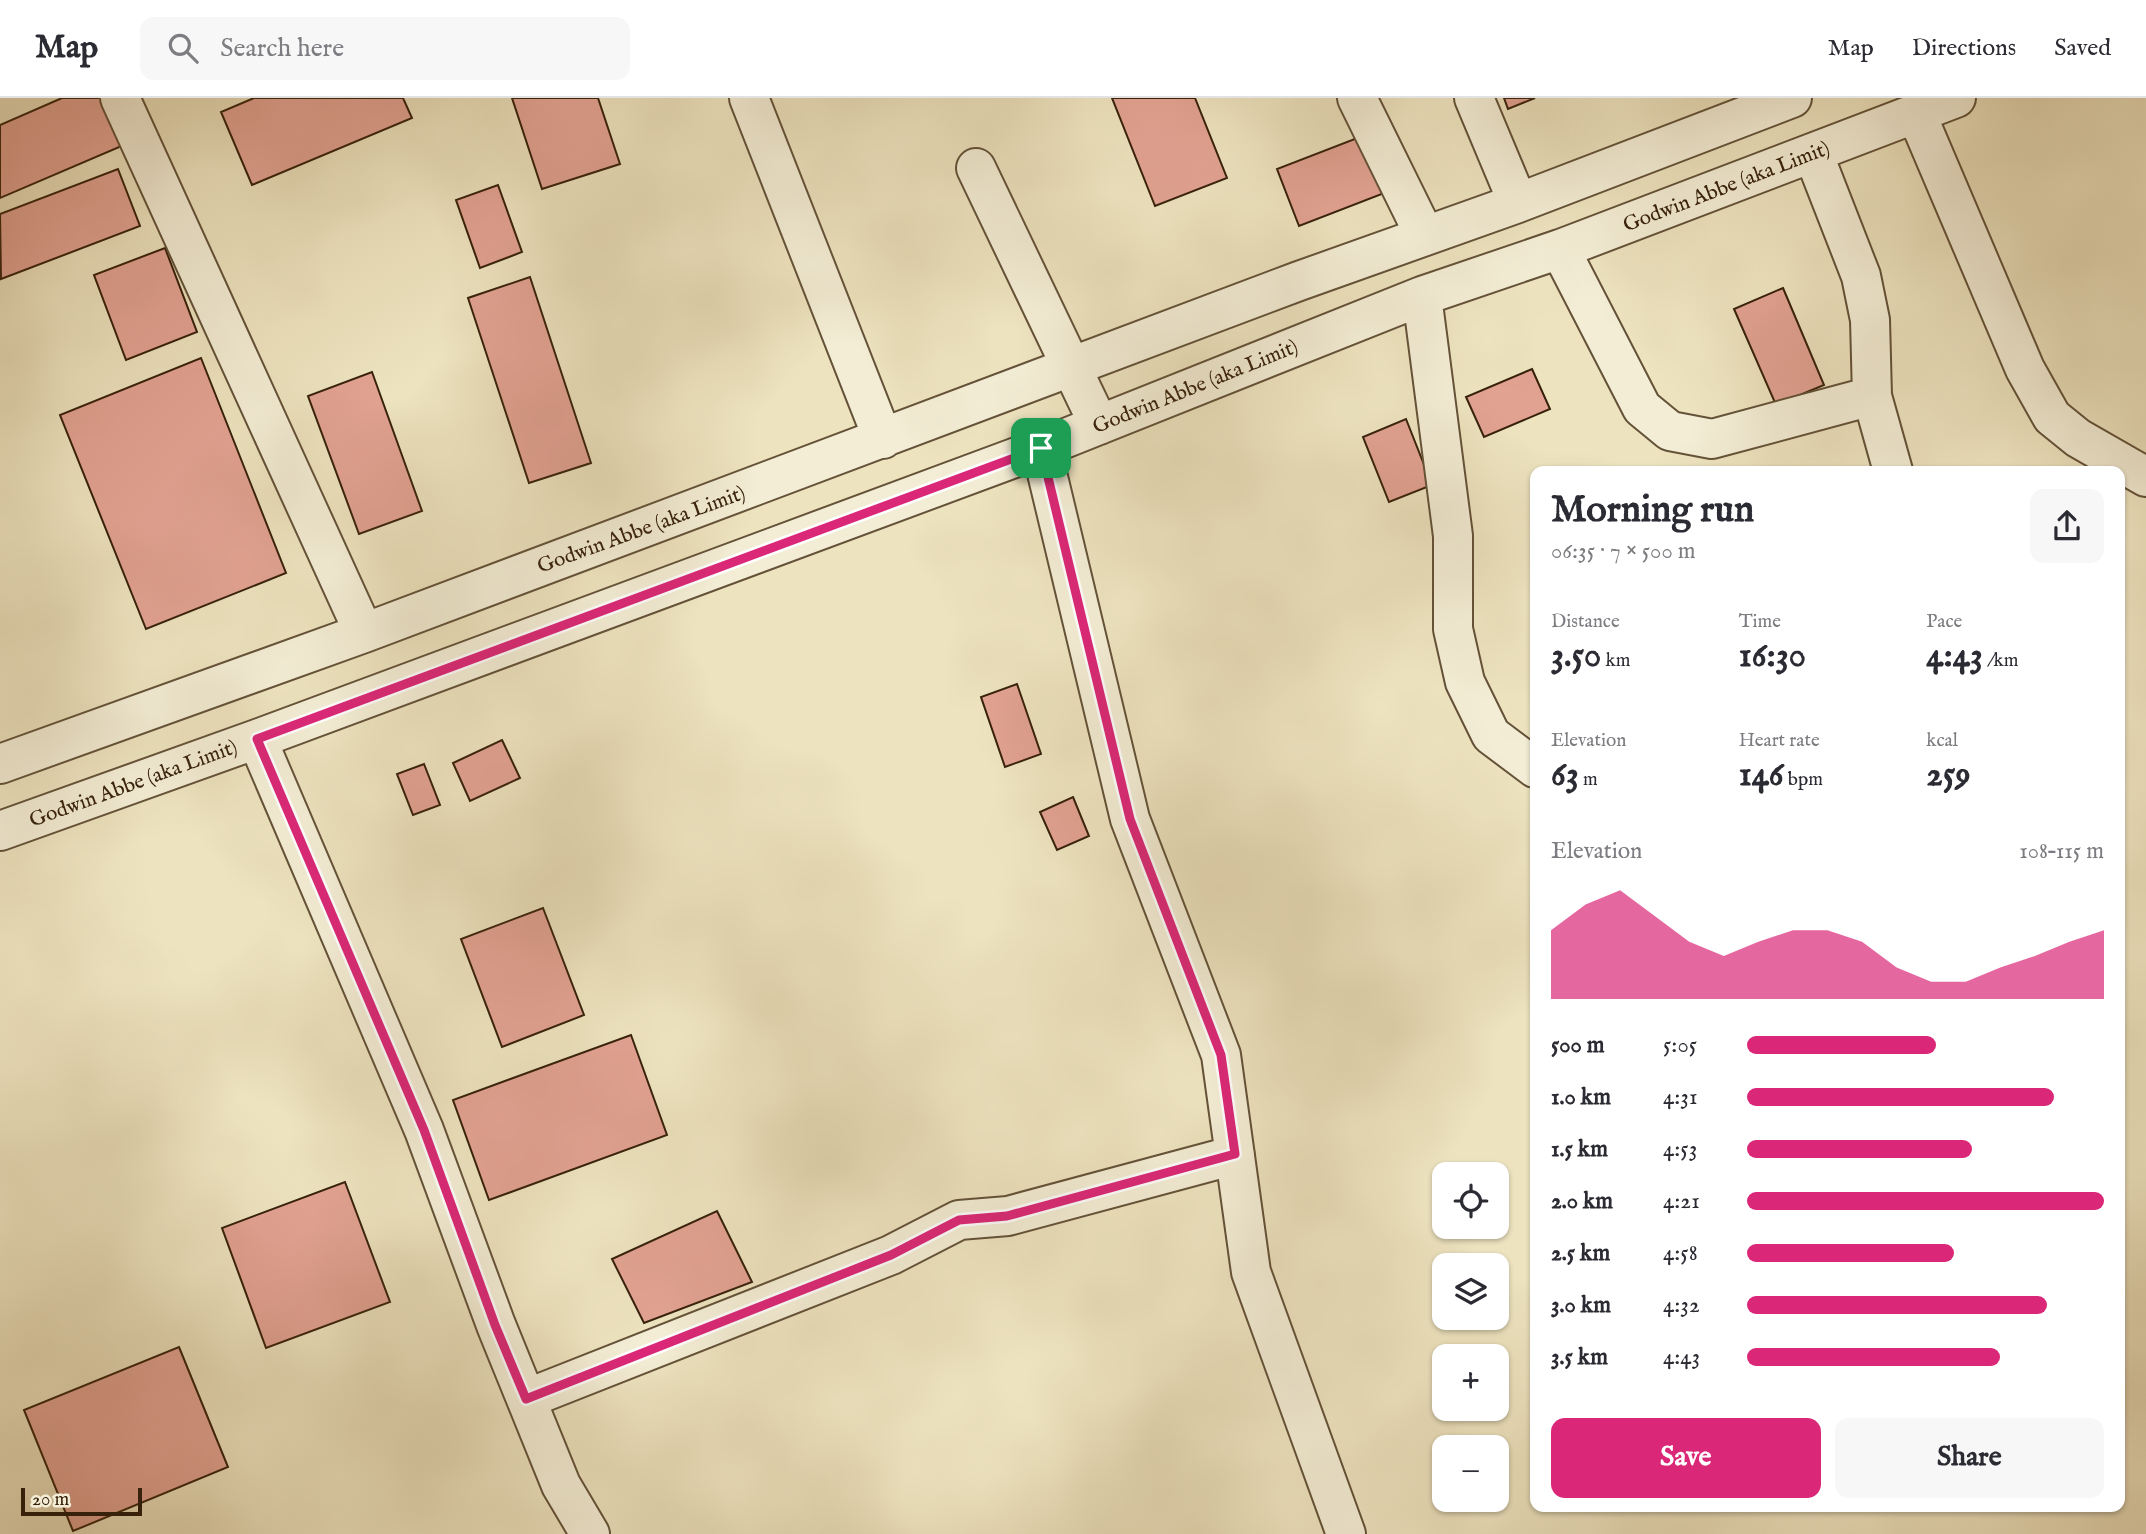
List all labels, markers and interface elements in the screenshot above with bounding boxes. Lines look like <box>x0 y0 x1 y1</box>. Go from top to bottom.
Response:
search box <box>140 17 630 80</box>
text: Map <box>35 27 98 69</box>
icon: search <box>164 29 202 67</box>
text: Search here <box>220 32 344 65</box>
text: Map <box>1828 33 1874 64</box>
text: Directions <box>1912 33 2016 64</box>
text: Saved <box>2054 33 2111 64</box>
street label: Godwin Abbe (aka Limit) <box>1619 135 1834 239</box>
street label: Godwin Abbe (aka Limit) <box>1089 334 1302 441</box>
pin <box>1011 418 1071 478</box>
icon: arrive <box>1022 429 1060 467</box>
street label: Godwin Abbe (aka Limit) <box>534 480 749 581</box>
text: Morning run <box>1551 487 1754 535</box>
button: share <box>2030 489 2104 563</box>
text: 06:35 · 7 × 500 m <box>1551 537 1696 566</box>
text: Distance <box>1551 610 1620 634</box>
text: Time <box>1739 610 1781 634</box>
text: Pace <box>1926 610 1962 634</box>
text: 3.50 <box>1551 634 1601 679</box>
text: 16:30 <box>1739 634 1806 679</box>
text: 4:43 <box>1926 634 1983 679</box>
text: km <box>1601 649 1630 673</box>
text: /km <box>1983 649 2018 673</box>
text: Elevation <box>1551 729 1626 753</box>
text: Heart rate <box>1739 729 1820 753</box>
text: kcal <box>1926 729 1958 753</box>
street label: Godwin Abbe (aka Limit) <box>26 734 241 835</box>
text: 63 <box>1551 753 1579 798</box>
text: 146 <box>1739 753 1784 798</box>
text: 259 <box>1926 753 1971 798</box>
text: m <box>1579 768 1598 792</box>
text: bpm <box>1784 768 1823 792</box>
text: Elevation <box>1551 837 1642 866</box>
text: 108–115 m <box>2019 837 2104 866</box>
text: 500 m <box>1551 1031 1605 1060</box>
text: 5:05 <box>1663 1031 1697 1060</box>
text: 1.0 km <box>1551 1083 1611 1112</box>
text: 4:31 <box>1663 1083 1698 1112</box>
text: 1.5 km <box>1551 1135 1608 1164</box>
text: 4:53 <box>1663 1135 1697 1164</box>
map controls <box>1432 1162 1509 1512</box>
button: locate <box>1432 1162 1509 1239</box>
text: 2.0 km <box>1551 1187 1613 1216</box>
text: 4:21 <box>1663 1187 1700 1216</box>
text: 2.5 km <box>1551 1239 1610 1268</box>
text: 4:58 <box>1663 1239 1698 1268</box>
button: layers <box>1432 1253 1509 1330</box>
text: 3.0 km <box>1551 1291 1611 1320</box>
text: 4:32 <box>1663 1291 1700 1320</box>
text: 3.5 km <box>1551 1343 1608 1372</box>
text: 4:43 <box>1663 1343 1700 1372</box>
button: + <box>1432 1344 1509 1421</box>
button: Save <box>1551 1418 1821 1498</box>
button: Share <box>1835 1418 2104 1498</box>
button: − <box>1432 1435 1509 1512</box>
scale bar <box>21 1485 142 1517</box>
text: 20 m <box>32 1488 69 1512</box>

